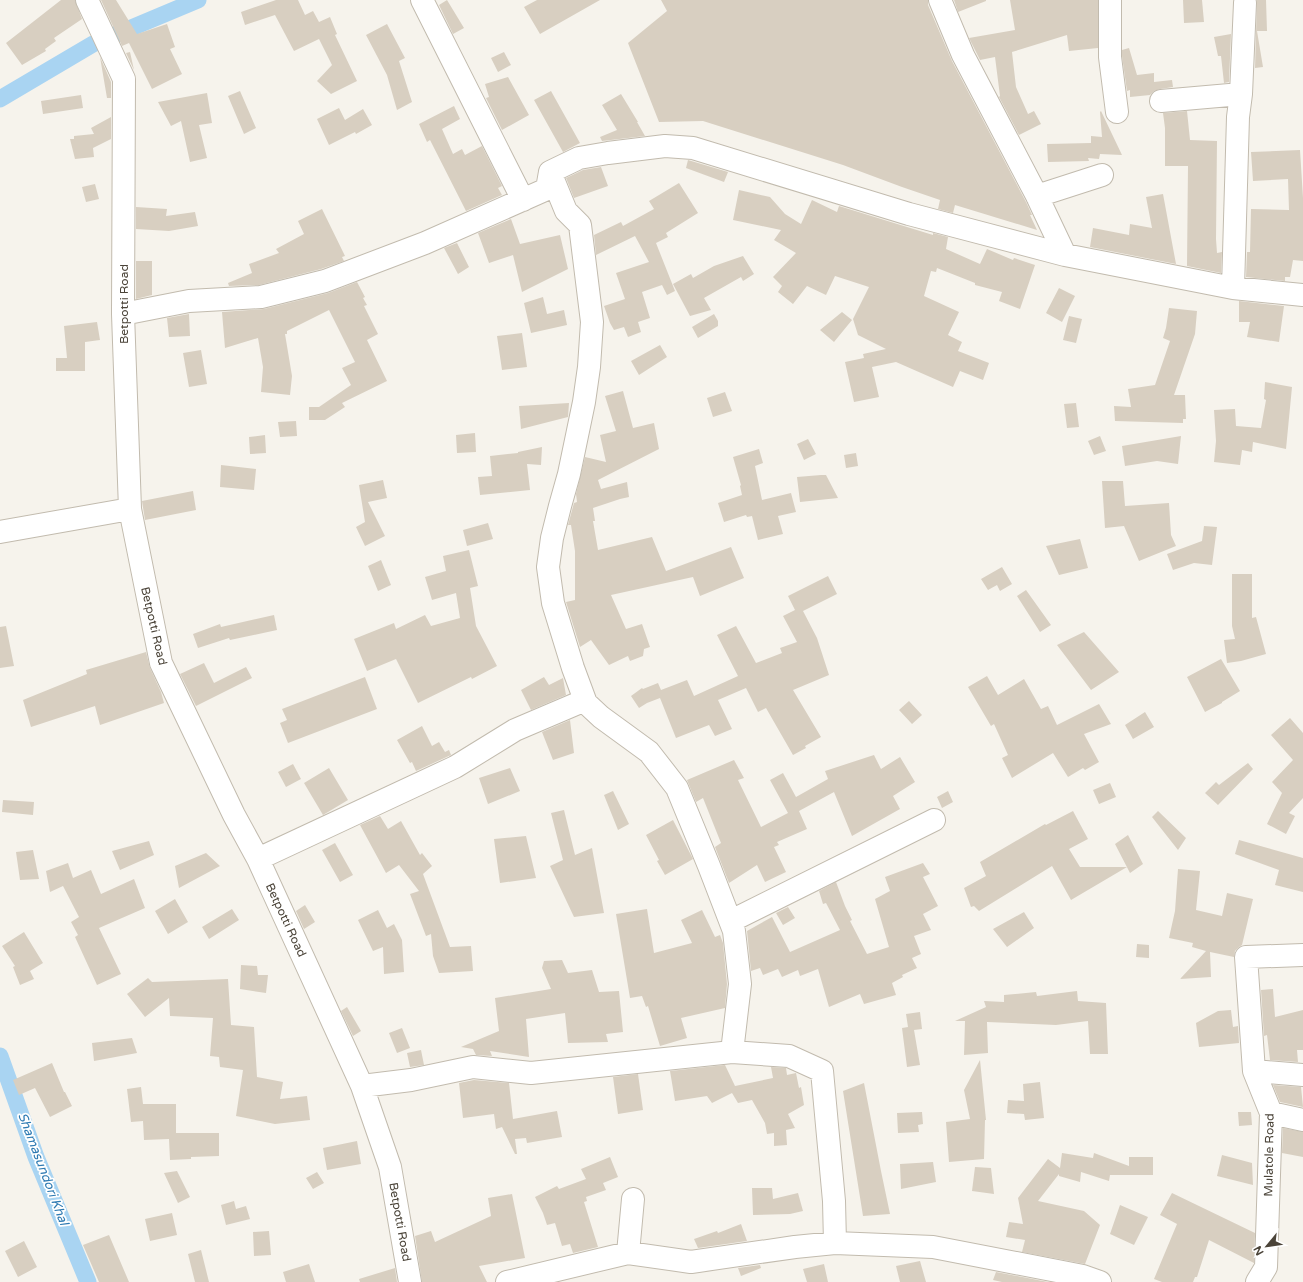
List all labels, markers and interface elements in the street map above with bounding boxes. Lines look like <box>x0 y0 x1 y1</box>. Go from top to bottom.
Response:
street label: Betpotti Road <box>117 264 131 344</box>
street label: Betpotti Road <box>138 586 170 666</box>
street label: Betpotti Road <box>263 881 309 959</box>
water label: Shamasundori Khal <box>14 1110 72 1229</box>
street label: Mulatole Road <box>1261 1113 1277 1197</box>
street label: Betpotti Road <box>386 1181 414 1263</box>
north arrow <box>1247 1226 1287 1266</box>
text: N <box>1251 1244 1267 1258</box>

